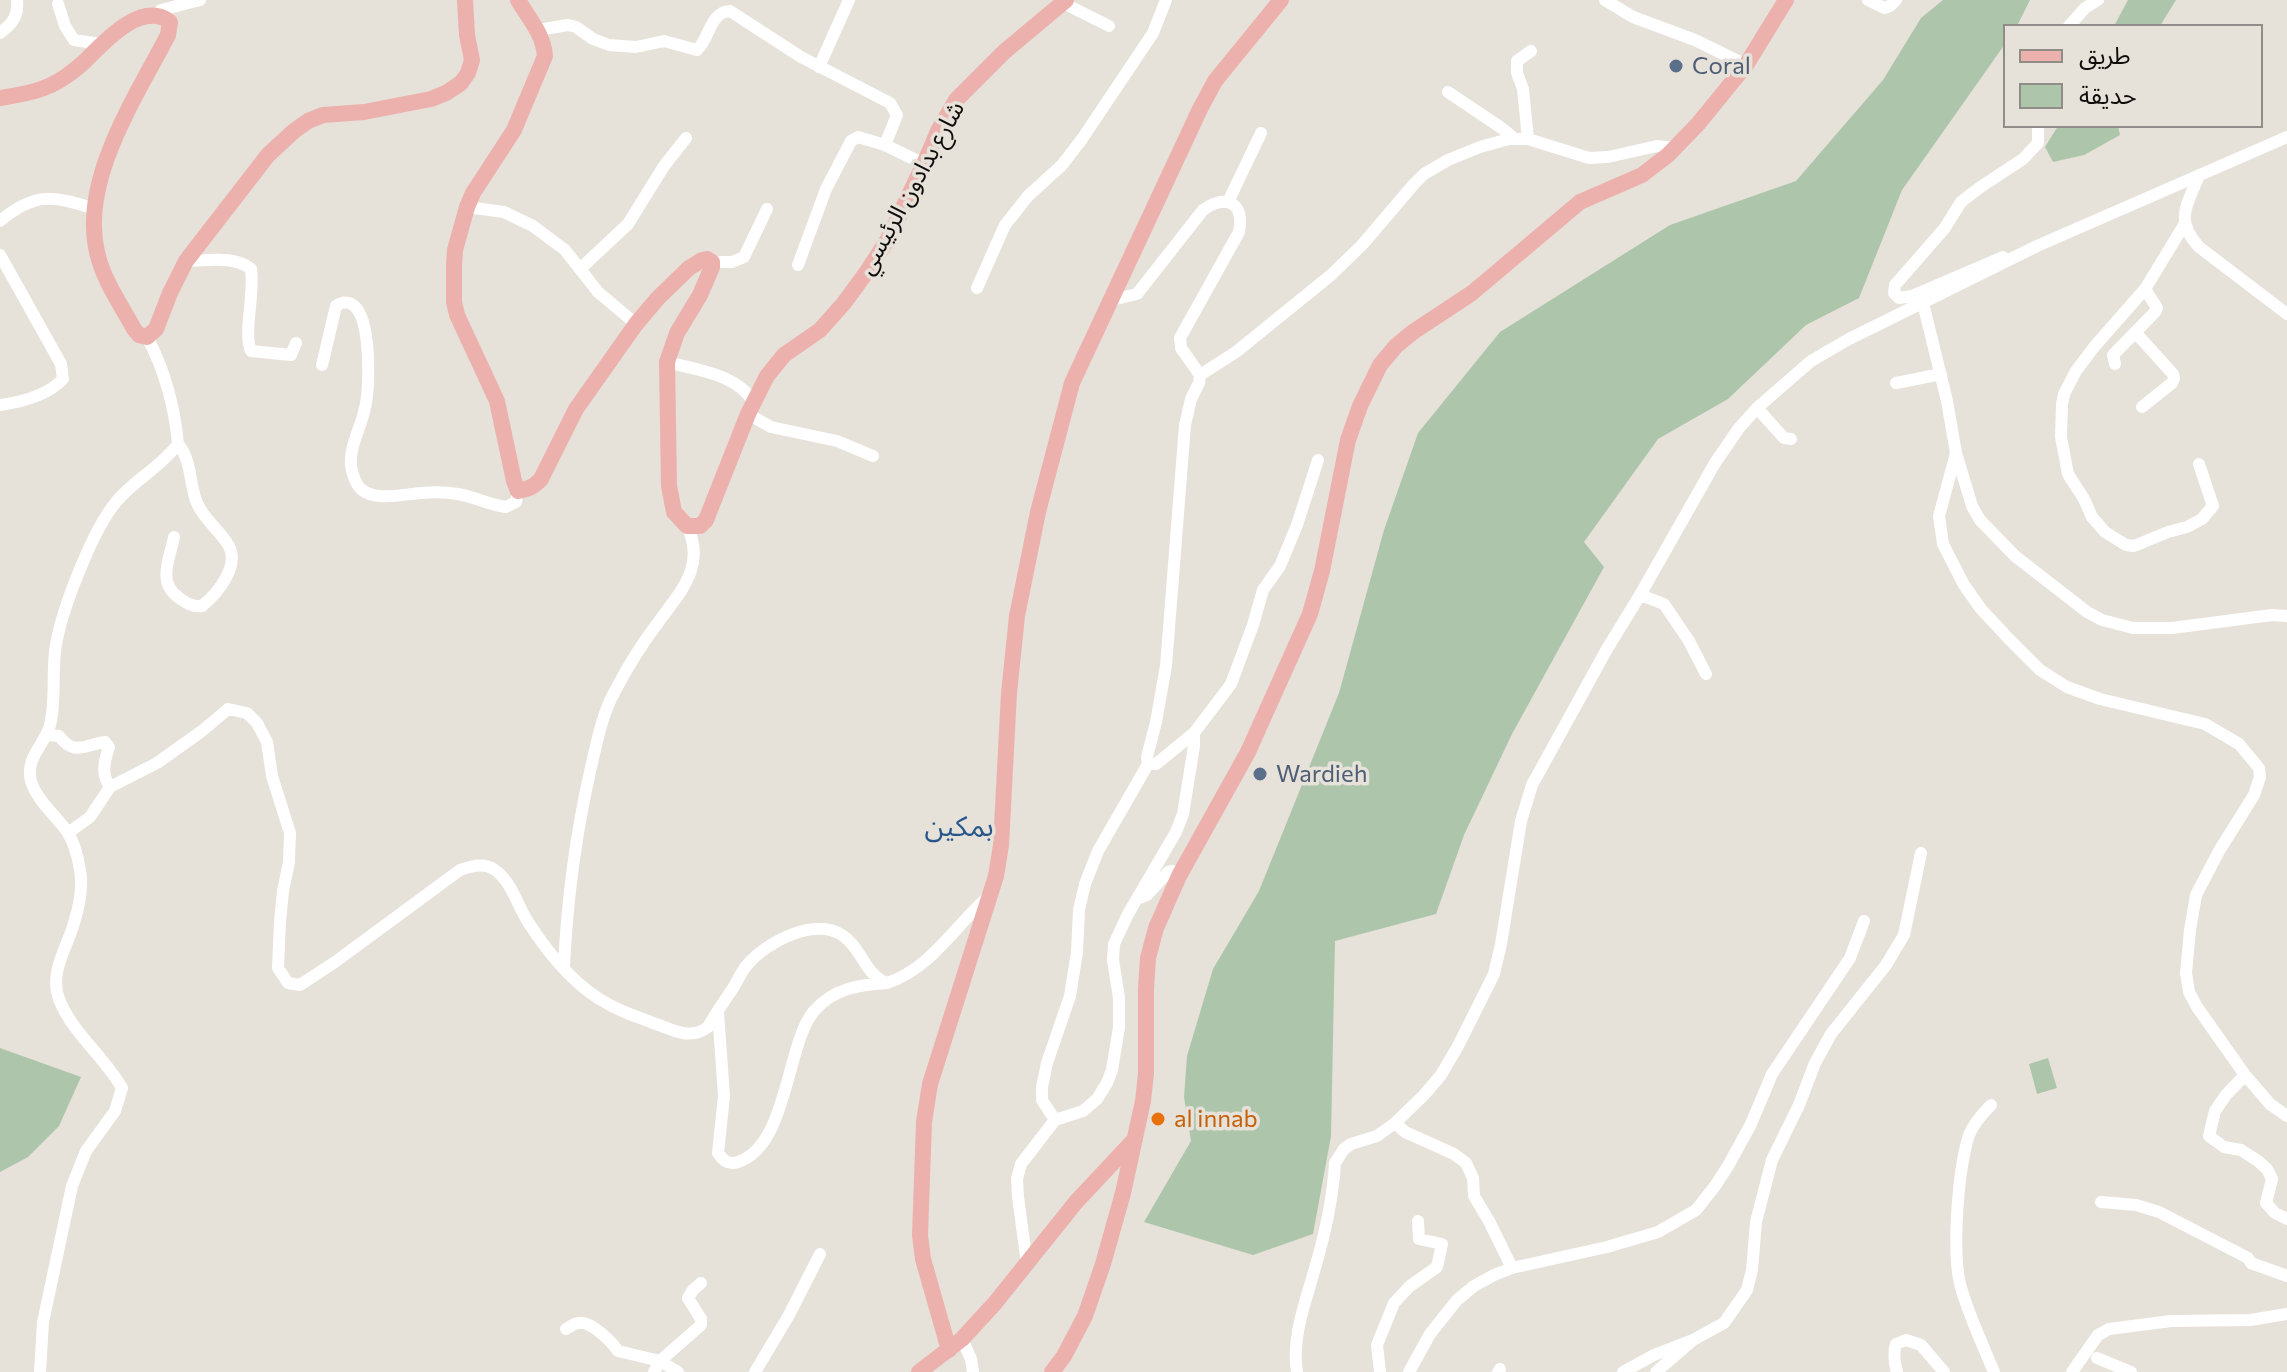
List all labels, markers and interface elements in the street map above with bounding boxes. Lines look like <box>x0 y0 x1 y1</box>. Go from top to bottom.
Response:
legend <box>2003 24 2263 128</box>
text: طريق <box>2079 40 2131 69</box>
place label: Coral <box>1692 52 1751 80</box>
marker: Coral <box>1667 57 1685 75</box>
text: حديقة <box>2079 80 2137 109</box>
street label: شارع بدادون الرئيسي <box>851 96 971 280</box>
place label: Wardieh <box>1276 760 1367 788</box>
marker: Wardieh <box>1251 765 1269 783</box>
district label: بمكين <box>925 810 993 844</box>
place label: al innab <box>1174 1105 1258 1133</box>
marker: al innab <box>1149 1110 1167 1128</box>

